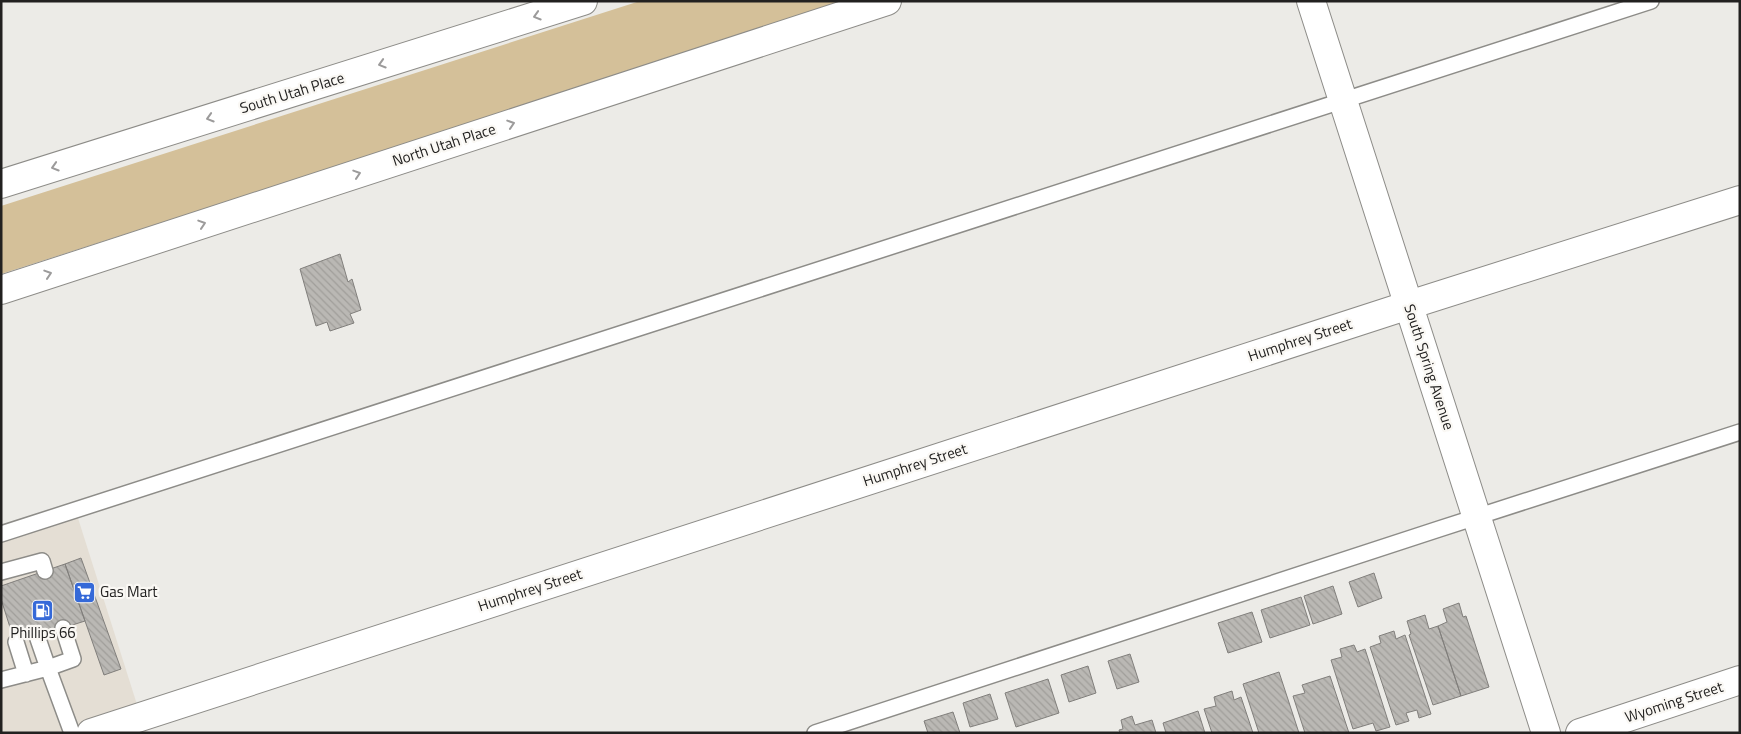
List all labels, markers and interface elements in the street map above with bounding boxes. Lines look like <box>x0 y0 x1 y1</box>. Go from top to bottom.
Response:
one-way arrow <box>533 10 541 20</box>
one-way arrow <box>378 59 386 69</box>
street label: South Utah Place <box>237 66 347 119</box>
one-way arrow <box>206 113 214 123</box>
street label: North Utah Place <box>389 117 499 172</box>
one-way arrow <box>506 119 515 129</box>
one-way arrow <box>51 161 59 171</box>
one-way arrow <box>352 170 360 180</box>
one-way arrow <box>197 220 206 230</box>
one-way arrow <box>43 270 51 280</box>
street label: South Spring Avenue <box>1398 301 1461 433</box>
street label: Humphrey Street <box>1245 312 1356 367</box>
street label: Humphrey Street <box>860 437 971 492</box>
street label: Humphrey Street <box>475 562 586 617</box>
supermarket icon: Gas Mart <box>72 580 96 604</box>
place label: Gas Mart <box>100 580 158 603</box>
fuel station icon: Phillips 66 <box>31 598 55 622</box>
place label: Phillips 66 <box>10 621 76 644</box>
street label: Wyoming Street <box>1622 675 1727 728</box>

